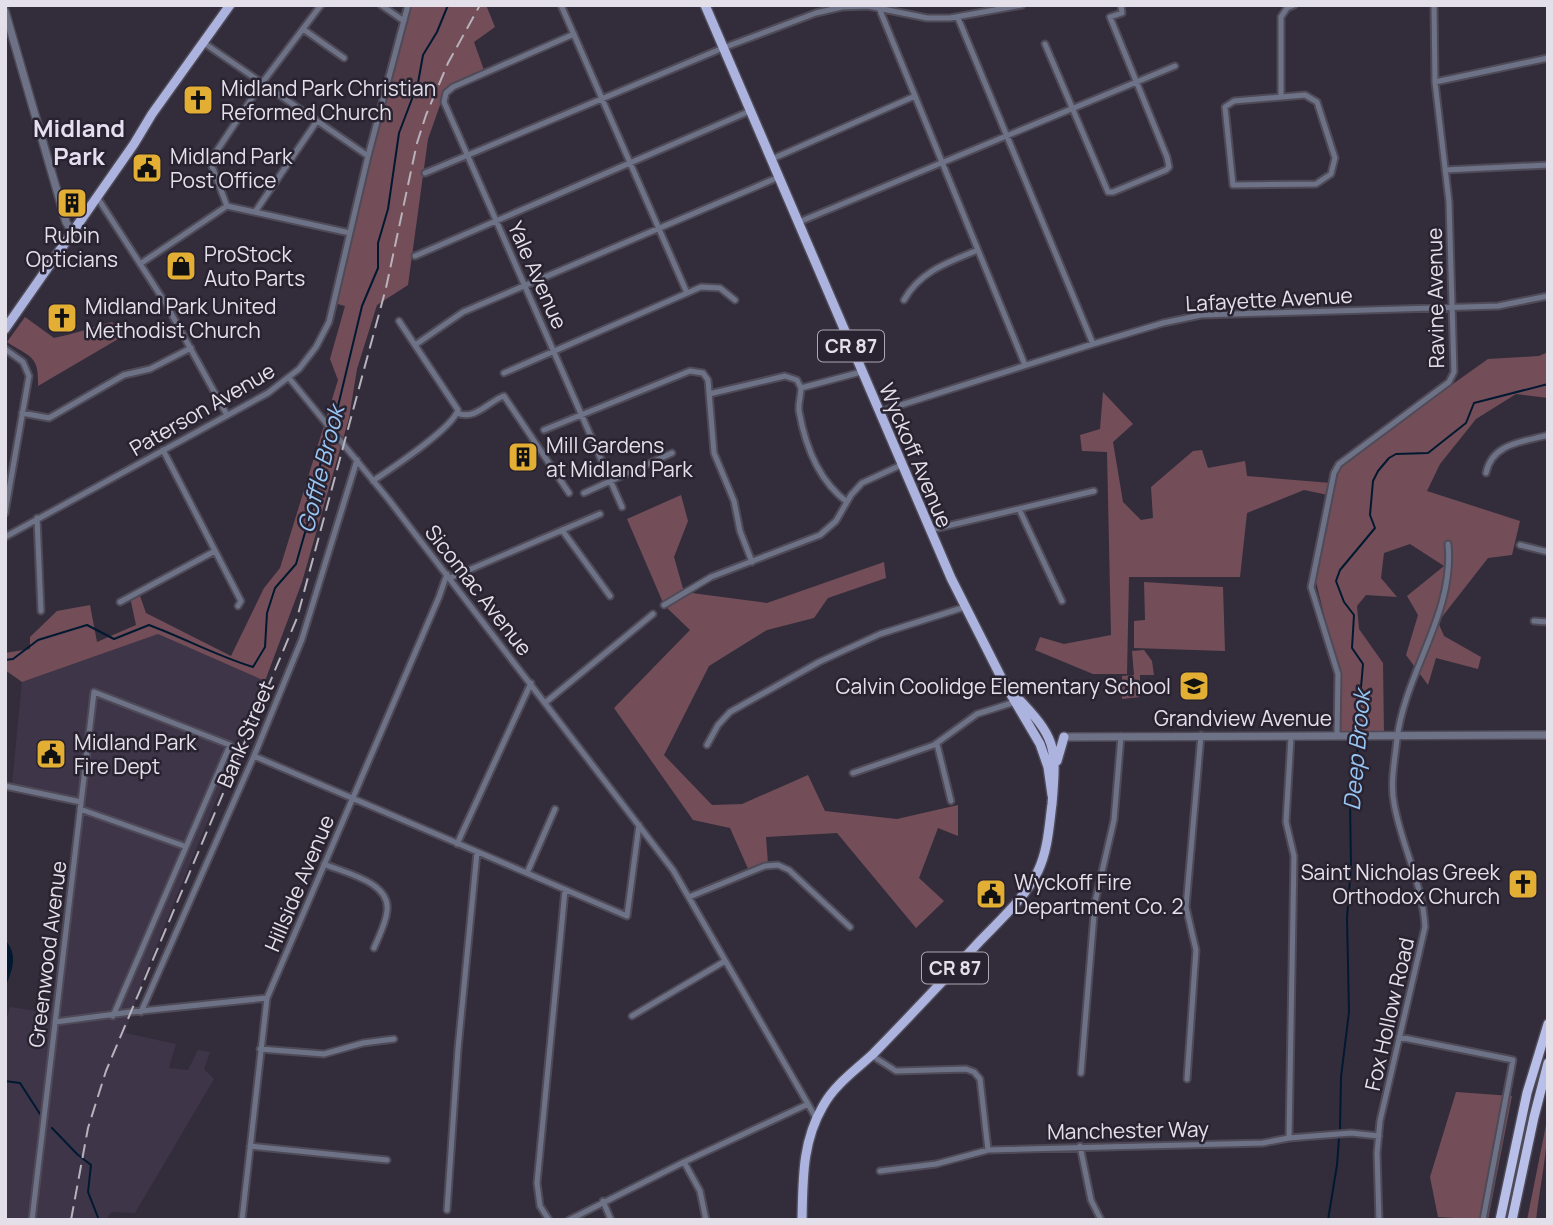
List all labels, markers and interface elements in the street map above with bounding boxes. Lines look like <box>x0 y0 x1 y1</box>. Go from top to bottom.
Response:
place label: Midland Park Christian Reformed Church <box>221 74 436 126</box>
church icon: Midland Park Christian Reformed Church <box>181 83 215 117</box>
district label: Midland Park <box>33 111 125 172</box>
place label: Midland Park Post Office <box>170 142 293 194</box>
public building icon: Midland Park Post Office <box>130 151 164 185</box>
building icon: Rubin Opticians <box>55 186 89 220</box>
street label: Yale Avenue <box>502 217 574 333</box>
place label: Rubin Opticians <box>26 221 118 273</box>
street label: Ravine Avenue <box>1420 227 1450 369</box>
place label: ProStock Auto Parts <box>204 240 305 292</box>
shop icon: ProStock Auto Parts <box>164 249 198 283</box>
street label: Lafayette Avenue <box>1185 281 1353 317</box>
place label: Midland Park United Methodist Church <box>85 292 276 344</box>
church icon: Midland Park United Methodist Church <box>45 301 79 335</box>
road number: CR 87 <box>818 330 884 362</box>
street label: Paterson Avenue <box>124 356 280 462</box>
street label: Wyckoff Avenue <box>873 378 959 532</box>
water label: Goffle Brook <box>289 399 352 536</box>
place label: Mill Gardens at Midland Park <box>546 431 693 483</box>
building icon: Mill Gardens at Midland Park <box>506 440 540 474</box>
street label: Sicomac Avenue <box>419 519 539 661</box>
school or university icon: Calvin Coolidge Elementary School <box>1177 669 1211 703</box>
place label: Calvin Coolidge Elementary School <box>836 672 1171 700</box>
street label: Bank Street <box>210 676 280 792</box>
water label: Deep Brook <box>1335 685 1378 812</box>
street label: Grandview Avenue <box>1154 704 1332 732</box>
place label: Midland Park Fire Dept <box>74 728 197 780</box>
public building icon: Midland Park Fire Dept <box>34 737 68 771</box>
street label: Hillside Avenue <box>258 810 340 956</box>
place label: Saint Nicholas Greek Orthodox Church <box>1301 858 1501 910</box>
street label: Greenwood Avenue <box>22 859 72 1049</box>
church icon: Saint Nicholas Greek Orthodox Church <box>1506 867 1540 901</box>
place label: Wyckoff Fire Department Co. 2 <box>1014 868 1183 920</box>
public building icon: Wyckoff Fire Department Co. 2 <box>974 877 1008 911</box>
street label: Fox Hollow Road <box>1358 935 1420 1093</box>
road number: CR 87 <box>922 952 988 984</box>
street label: Manchester Way <box>1047 1115 1209 1145</box>

